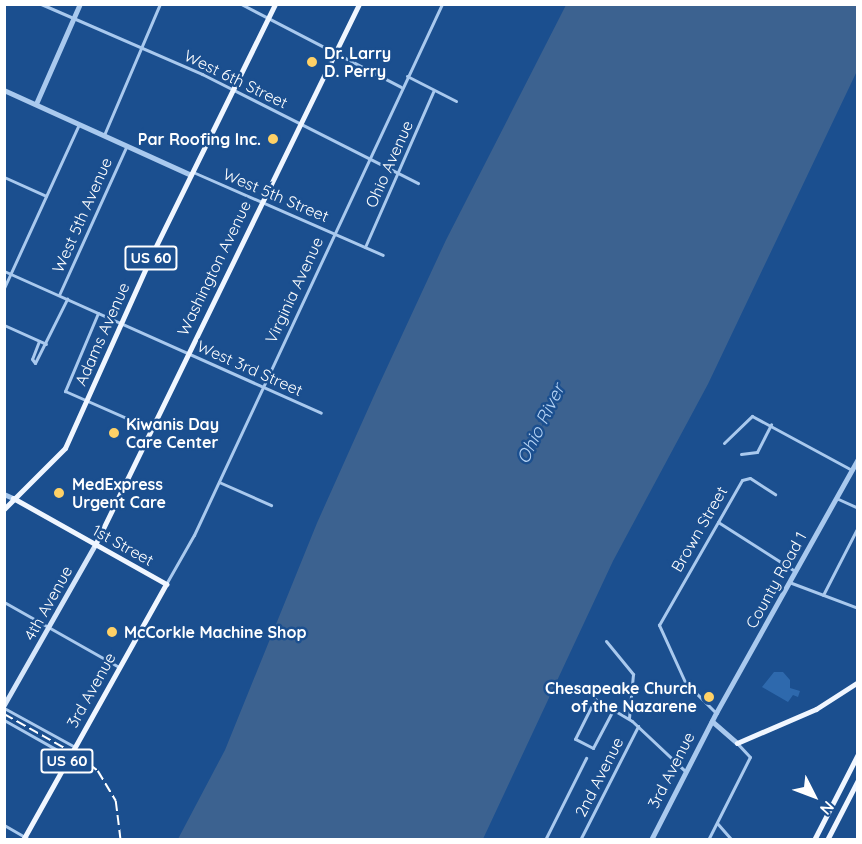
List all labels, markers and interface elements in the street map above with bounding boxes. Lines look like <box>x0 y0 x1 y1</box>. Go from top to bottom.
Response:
place label: Dr. Larry D. Perry <box>324 43 391 81</box>
street label: West 6th Street <box>181 46 291 112</box>
marker: Dr. Larry D. Perry <box>305 55 319 69</box>
street label: Ohio Avenue <box>361 117 417 211</box>
place label: Par Roofing Inc. <box>138 129 261 149</box>
marker: Par Roofing Inc. <box>266 132 280 146</box>
street label: West 5th Avenue <box>48 155 116 275</box>
street label: West 5th Street <box>220 164 332 226</box>
street label: Washington Avenue <box>173 197 255 339</box>
street label: Virginia Avenue <box>261 234 327 346</box>
road number: US 60 <box>124 246 178 270</box>
street label: Adams Avenue <box>71 279 133 389</box>
street label: West 3rd Street <box>194 336 306 400</box>
water label: Ohio River <box>512 381 570 467</box>
place label: Kiwanis Day Care Center <box>126 414 219 452</box>
marker: Kiwanis Day Care Center <box>107 426 121 440</box>
place label: MedExpress Urgent Care <box>72 474 166 512</box>
street label: Brown Street <box>667 483 731 575</box>
marker: MedExpress Urgent Care <box>50 484 68 502</box>
street label: 1st Street <box>89 520 157 570</box>
street label: County Road 1 <box>742 528 810 632</box>
street label: 4th Avenue <box>20 562 76 644</box>
place label: McCorkle Machine Shop <box>124 622 307 642</box>
marker: McCorkle Machine Shop <box>105 625 119 639</box>
street label: 3rd Avenue <box>62 649 120 731</box>
place label: Chesapeake Church of the Nazarene <box>545 678 697 716</box>
marker: Chesapeake Church of the Nazarene <box>702 690 716 704</box>
street label: 3rd Avenue <box>644 729 698 811</box>
street label: 2nd Avenue <box>571 734 627 820</box>
road number: US 60 <box>40 749 94 773</box>
north arrow <box>784 766 844 826</box>
text: N <box>816 797 839 819</box>

